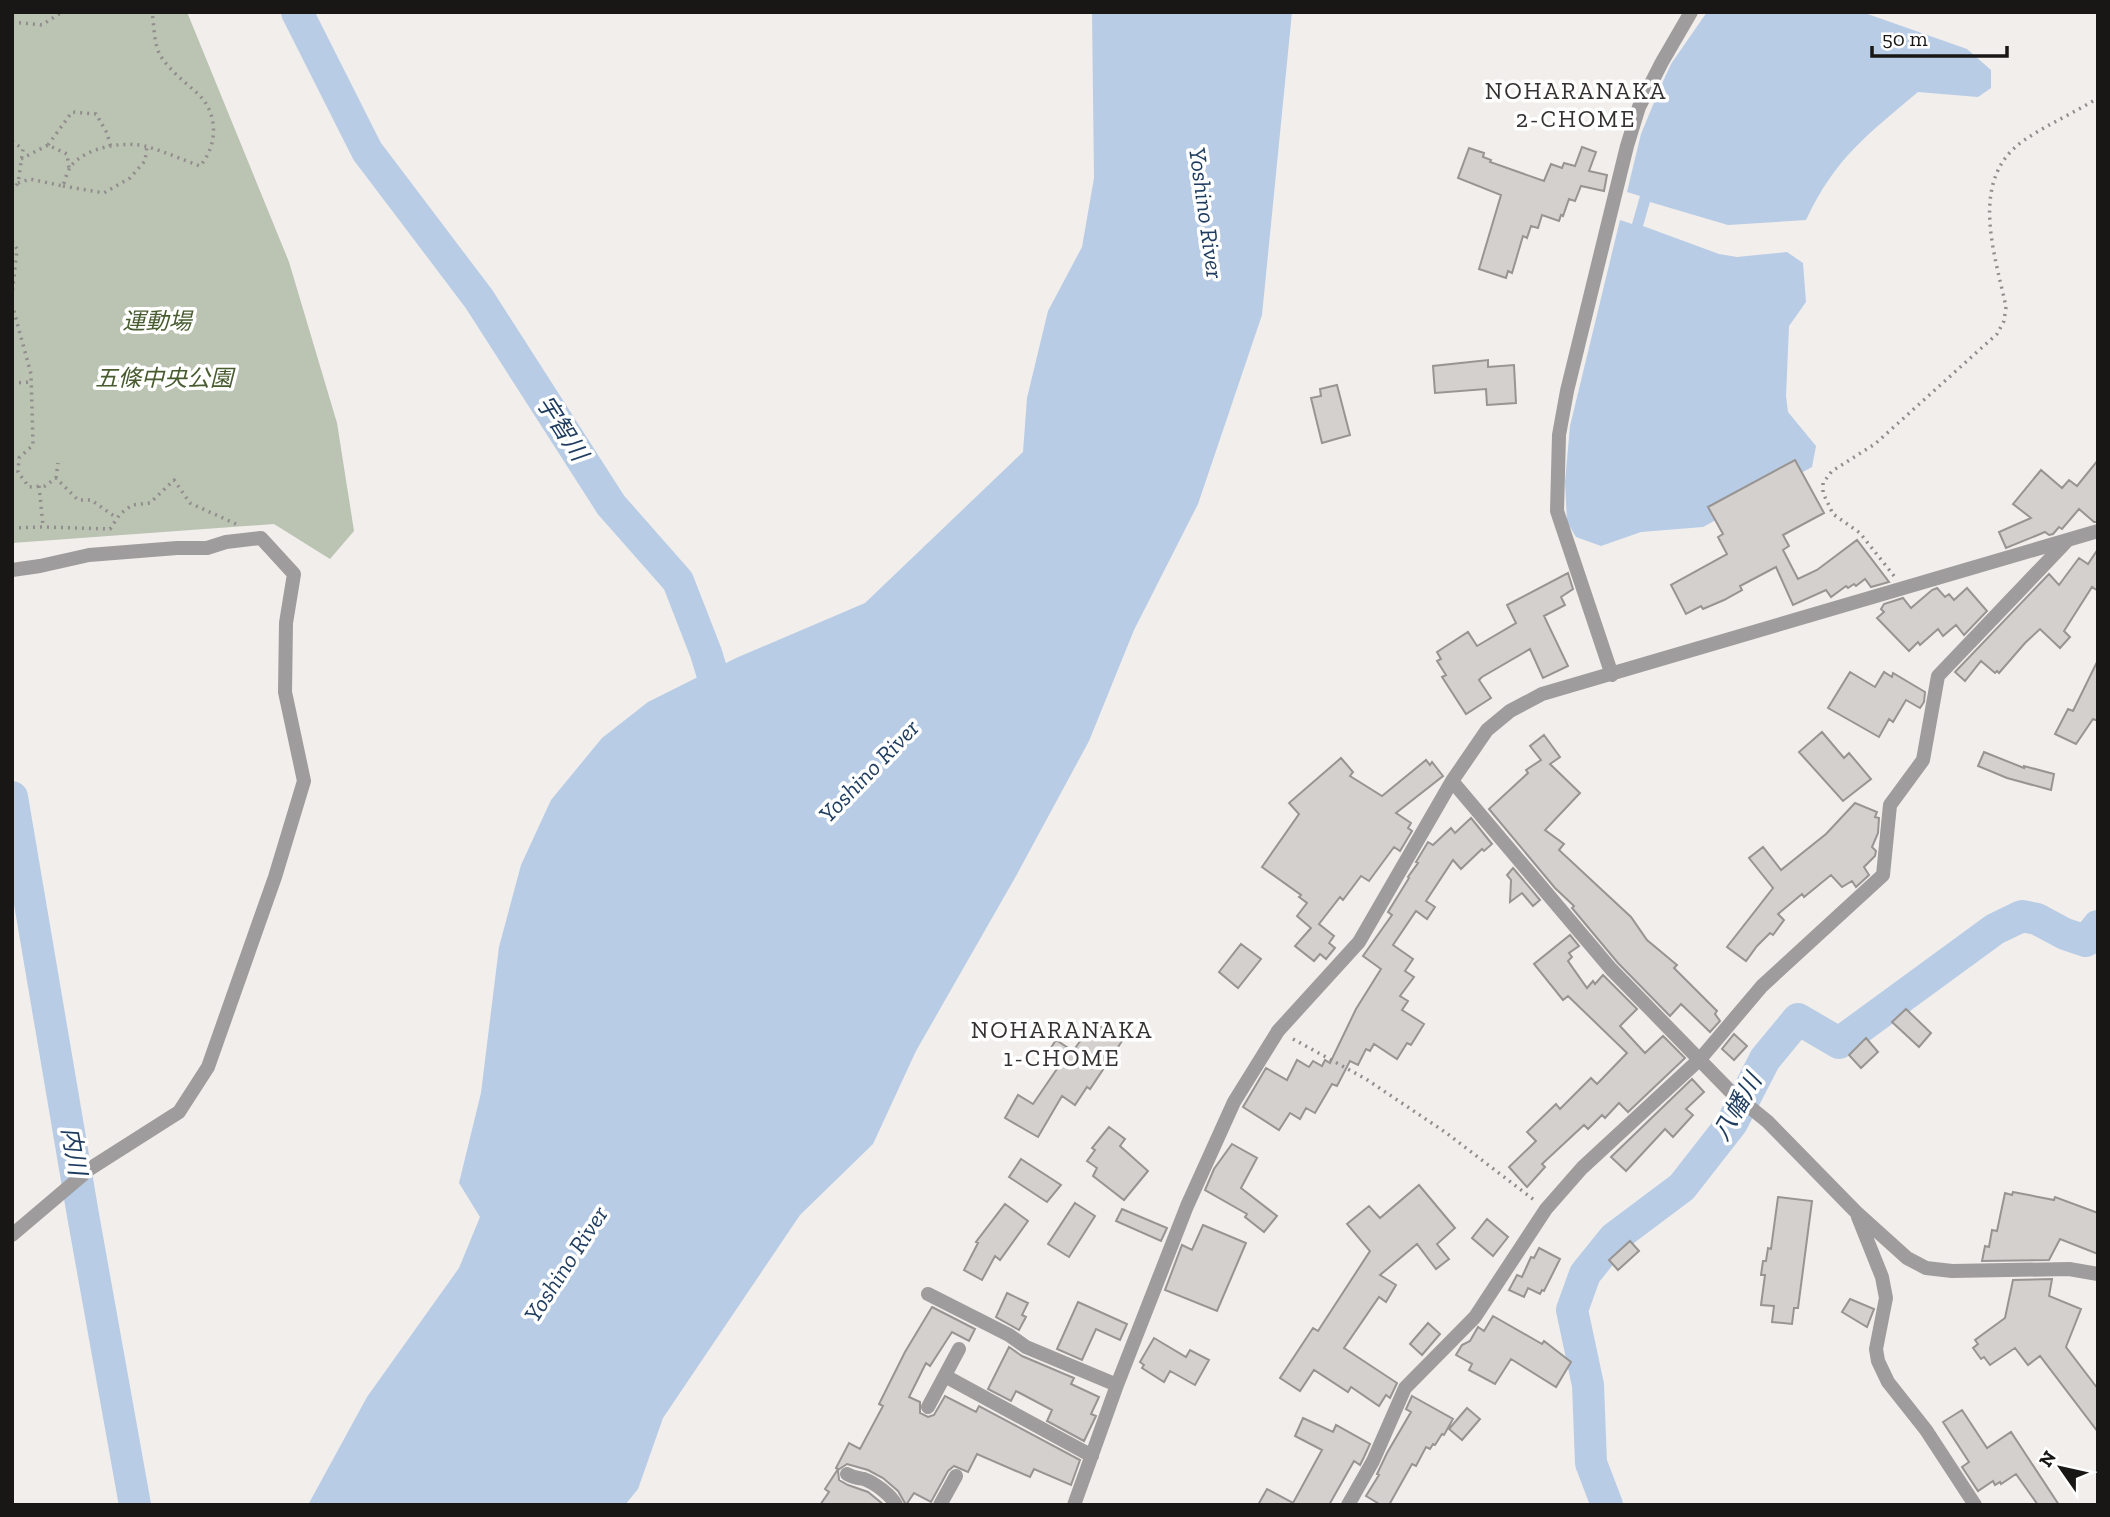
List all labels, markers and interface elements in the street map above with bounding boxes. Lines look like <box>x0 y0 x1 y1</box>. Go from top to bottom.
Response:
scale bar <box>1872 14 2007 58</box>
text: 50 m <box>1882 26 1928 51</box>
district label: NOHARANAKA 2-CHOME <box>1485 76 1667 133</box>
water label: Yoshino River <box>1183 146 1230 281</box>
park label: 運動場 <box>123 307 195 335</box>
park label: 五條中央公園 <box>95 364 236 392</box>
water label: 宇智川 <box>531 390 596 468</box>
water label: Yoshino River <box>812 713 925 828</box>
district label: NOHARANAKA 1-CHOME <box>971 1015 1153 1072</box>
water label: 八幡川 <box>1706 1066 1769 1145</box>
water label: 内川 <box>56 1125 93 1180</box>
water label: Yoshino River <box>517 1200 614 1327</box>
north arrow <box>2026 1433 2096 1503</box>
text: N <box>2034 1446 2061 1471</box>

